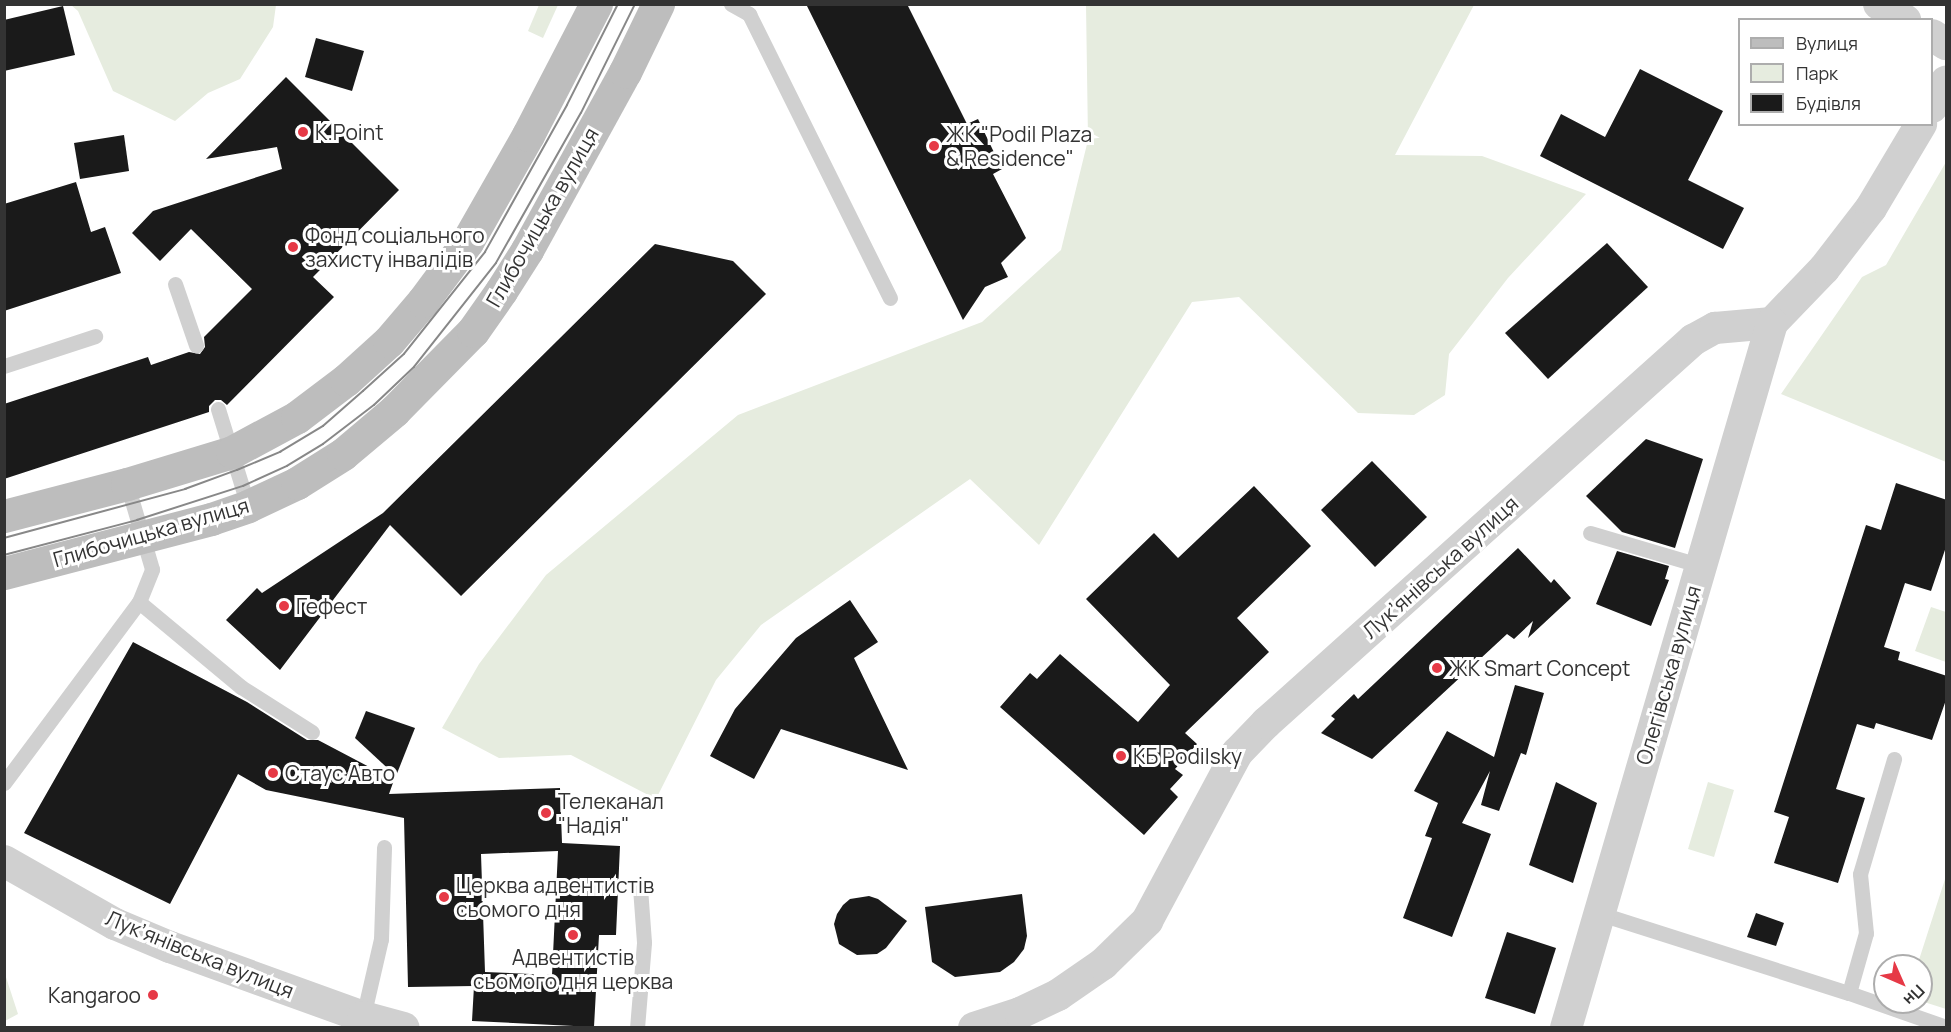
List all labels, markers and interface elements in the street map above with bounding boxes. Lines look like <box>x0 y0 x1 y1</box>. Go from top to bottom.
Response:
legend <box>1738 18 1933 126</box>
text: Вулиця <box>1796 31 1858 55</box>
text: Парк <box>1796 61 1838 85</box>
text: Будівля <box>1796 91 1861 115</box>
place label: K.Point <box>315 119 384 145</box>
place label: ЖК "Podil Plaza & Residence" <box>946 121 1092 171</box>
street label: Глибочицька вулиця <box>480 123 604 311</box>
marker: K.Point <box>296 125 310 139</box>
marker: ЖК "Podil Plaza & Residence" <box>927 139 941 153</box>
place label: Фонд соціального захисту інвалідів <box>305 222 485 272</box>
marker: Фонд соціального захисту інвалідів <box>286 240 300 254</box>
street label: Лукʼянівська вулиця <box>1357 491 1523 643</box>
street label: Глибочицька вулиця <box>50 492 252 572</box>
street label: Олегівська вулиця <box>1630 583 1706 767</box>
place label: Гефест <box>296 593 367 619</box>
marker: Гефест <box>277 599 291 613</box>
place label: ЖК Smart Concept <box>1449 655 1631 681</box>
marker: ЖК Smart Concept <box>1430 661 1444 675</box>
place label: КБ Podilsky <box>1133 743 1242 769</box>
marker: КБ Podilsky <box>1114 749 1128 763</box>
place label: Стаус Авто <box>285 760 395 786</box>
marker: Стаус Авто <box>266 766 280 780</box>
place label: Телеканал "Надія" <box>558 788 664 838</box>
marker: Телеканал "Надія" <box>539 806 553 820</box>
place label: Церква адвентистів сьомого дня <box>456 872 654 922</box>
marker: Церква адвентистів сьомого дня <box>437 890 451 904</box>
street label: Лукʼянівська вулиця <box>102 905 298 1003</box>
marker: Адвентистів сьомого дня церква <box>566 928 580 942</box>
place label: Адвентистів сьомого дня церква <box>473 944 673 994</box>
north arrow <box>1873 954 1933 1014</box>
text: Пн <box>1899 980 1930 1011</box>
place label: Kangaroo <box>48 982 141 1008</box>
marker: Kangaroo <box>146 988 160 1002</box>

